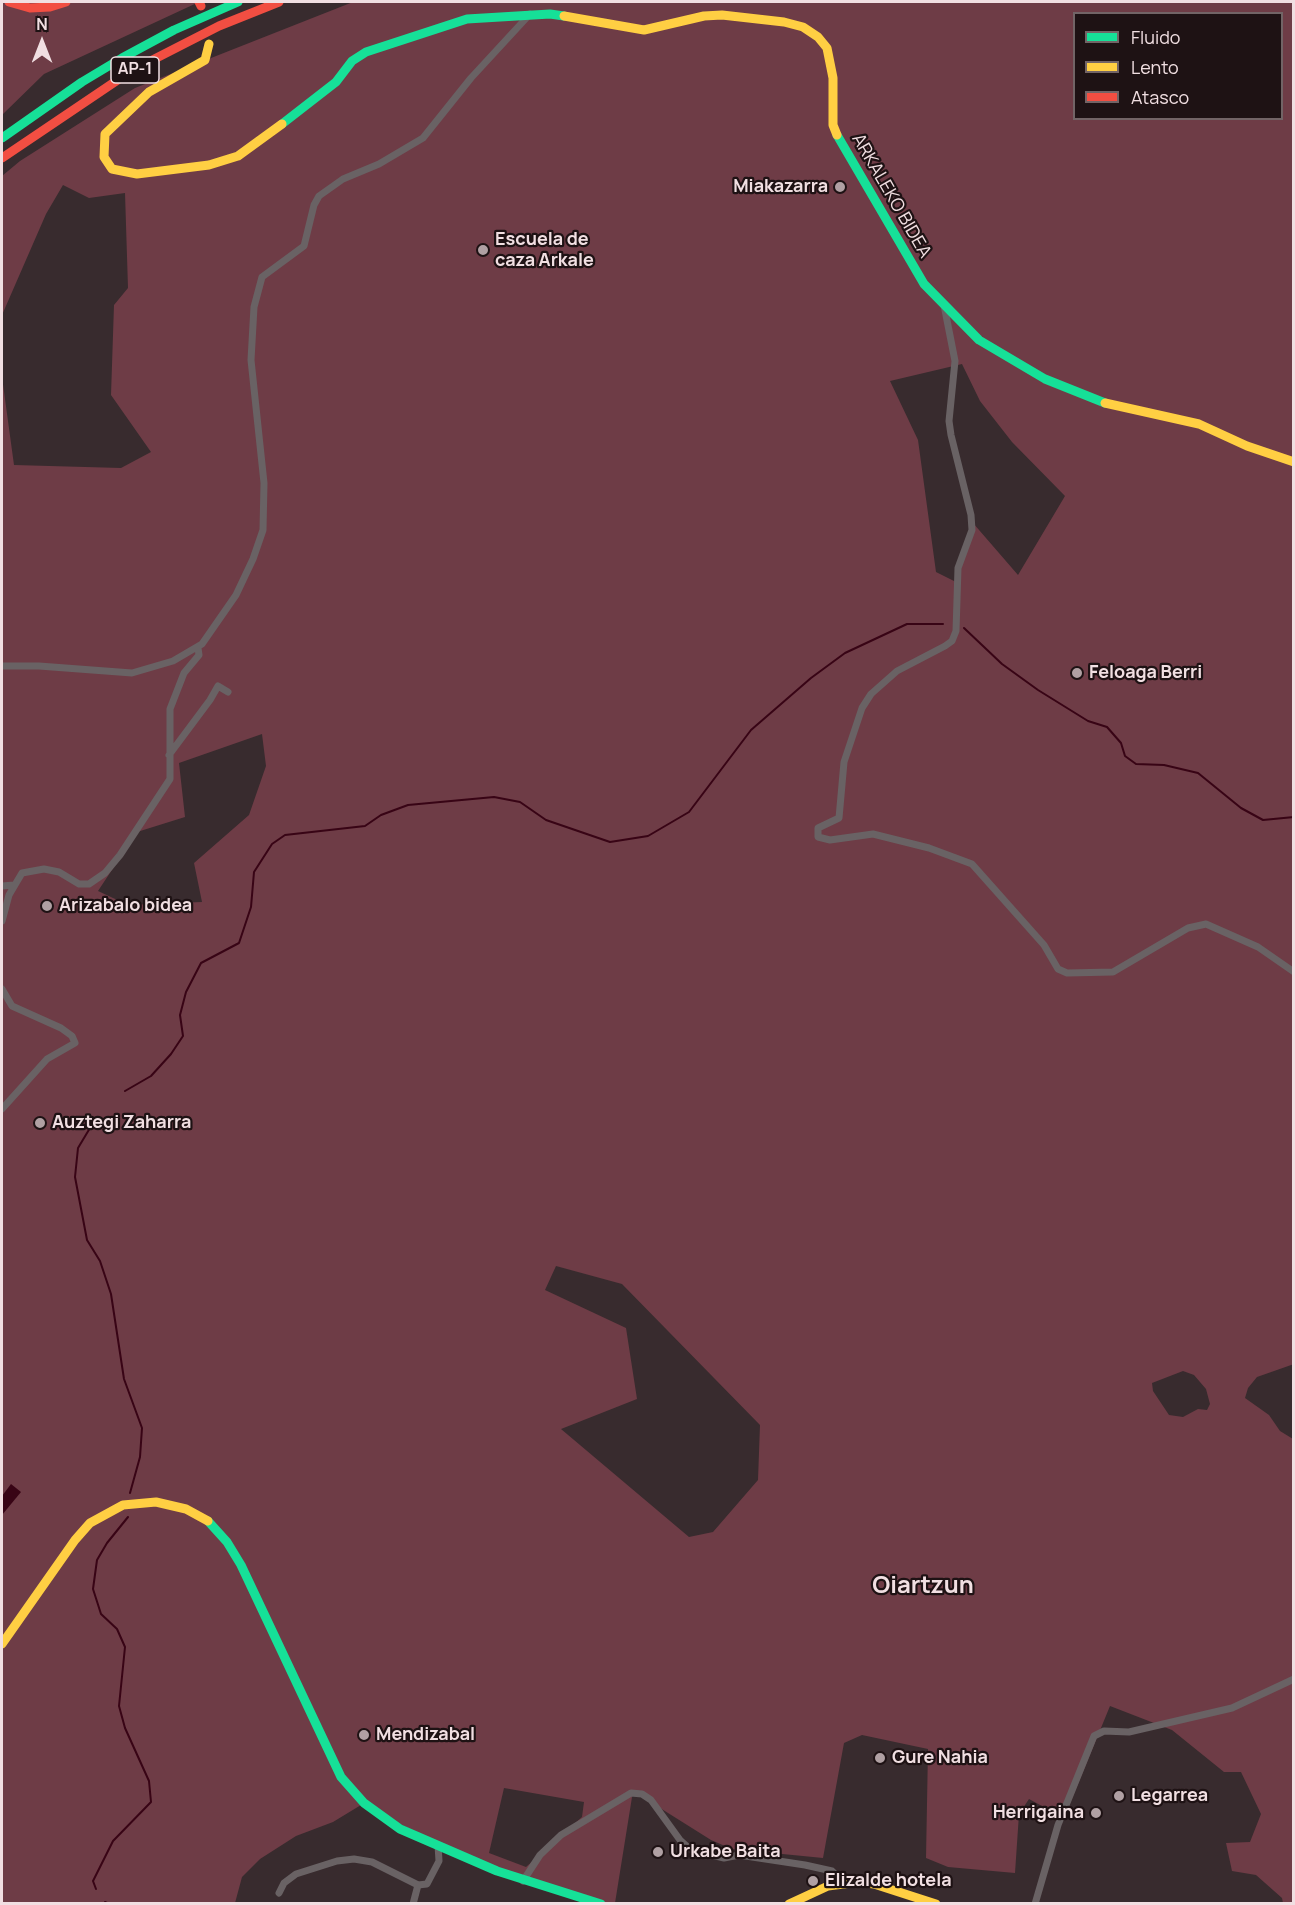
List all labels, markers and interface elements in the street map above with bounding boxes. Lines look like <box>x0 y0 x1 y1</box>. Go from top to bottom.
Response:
north arrow <box>12 12 72 72</box>
legend <box>1073 12 1283 120</box>
text: N <box>36 13 48 35</box>
text: Fluido <box>1131 25 1180 49</box>
text: Lento <box>1131 55 1179 79</box>
road number: AP-1 <box>111 57 159 83</box>
text: Atasco <box>1131 85 1189 109</box>
street label: ARKALEKO BIDEA <box>847 130 935 262</box>
place label: Miakazarra <box>733 176 828 198</box>
marker: Miakazarra <box>833 180 847 194</box>
place label: Escuela de caza Arkale <box>495 229 594 272</box>
marker: Escuela de caza Arkale <box>476 243 490 257</box>
place label: Feloaga Berri <box>1089 662 1202 684</box>
marker: Feloaga Berri <box>1070 666 1084 680</box>
place label: Arizabalo bidea <box>59 895 192 917</box>
marker: Arizabalo bidea <box>40 899 54 913</box>
place label: Auztegi Zaharra <box>52 1112 191 1134</box>
marker: Auztegi Zaharra <box>33 1116 47 1130</box>
district label: Oiartzun <box>872 1572 974 1600</box>
place label: Mendizabal <box>376 1724 475 1746</box>
marker: Mendizabal <box>357 1728 371 1742</box>
place label: Gure Nahia <box>892 1747 988 1769</box>
marker: Gure Nahia <box>873 1751 887 1765</box>
place label: Legarrea <box>1131 1785 1208 1807</box>
marker: Legarrea <box>1112 1789 1126 1803</box>
place label: Herrigaina <box>993 1802 1084 1824</box>
marker: Herrigaina <box>1089 1806 1103 1820</box>
place label: Urkabe Baita <box>670 1841 781 1863</box>
marker: Urkabe Baita <box>651 1845 665 1859</box>
place label: Elizalde hotela <box>825 1870 952 1892</box>
marker: Elizalde hotela <box>806 1874 820 1888</box>

